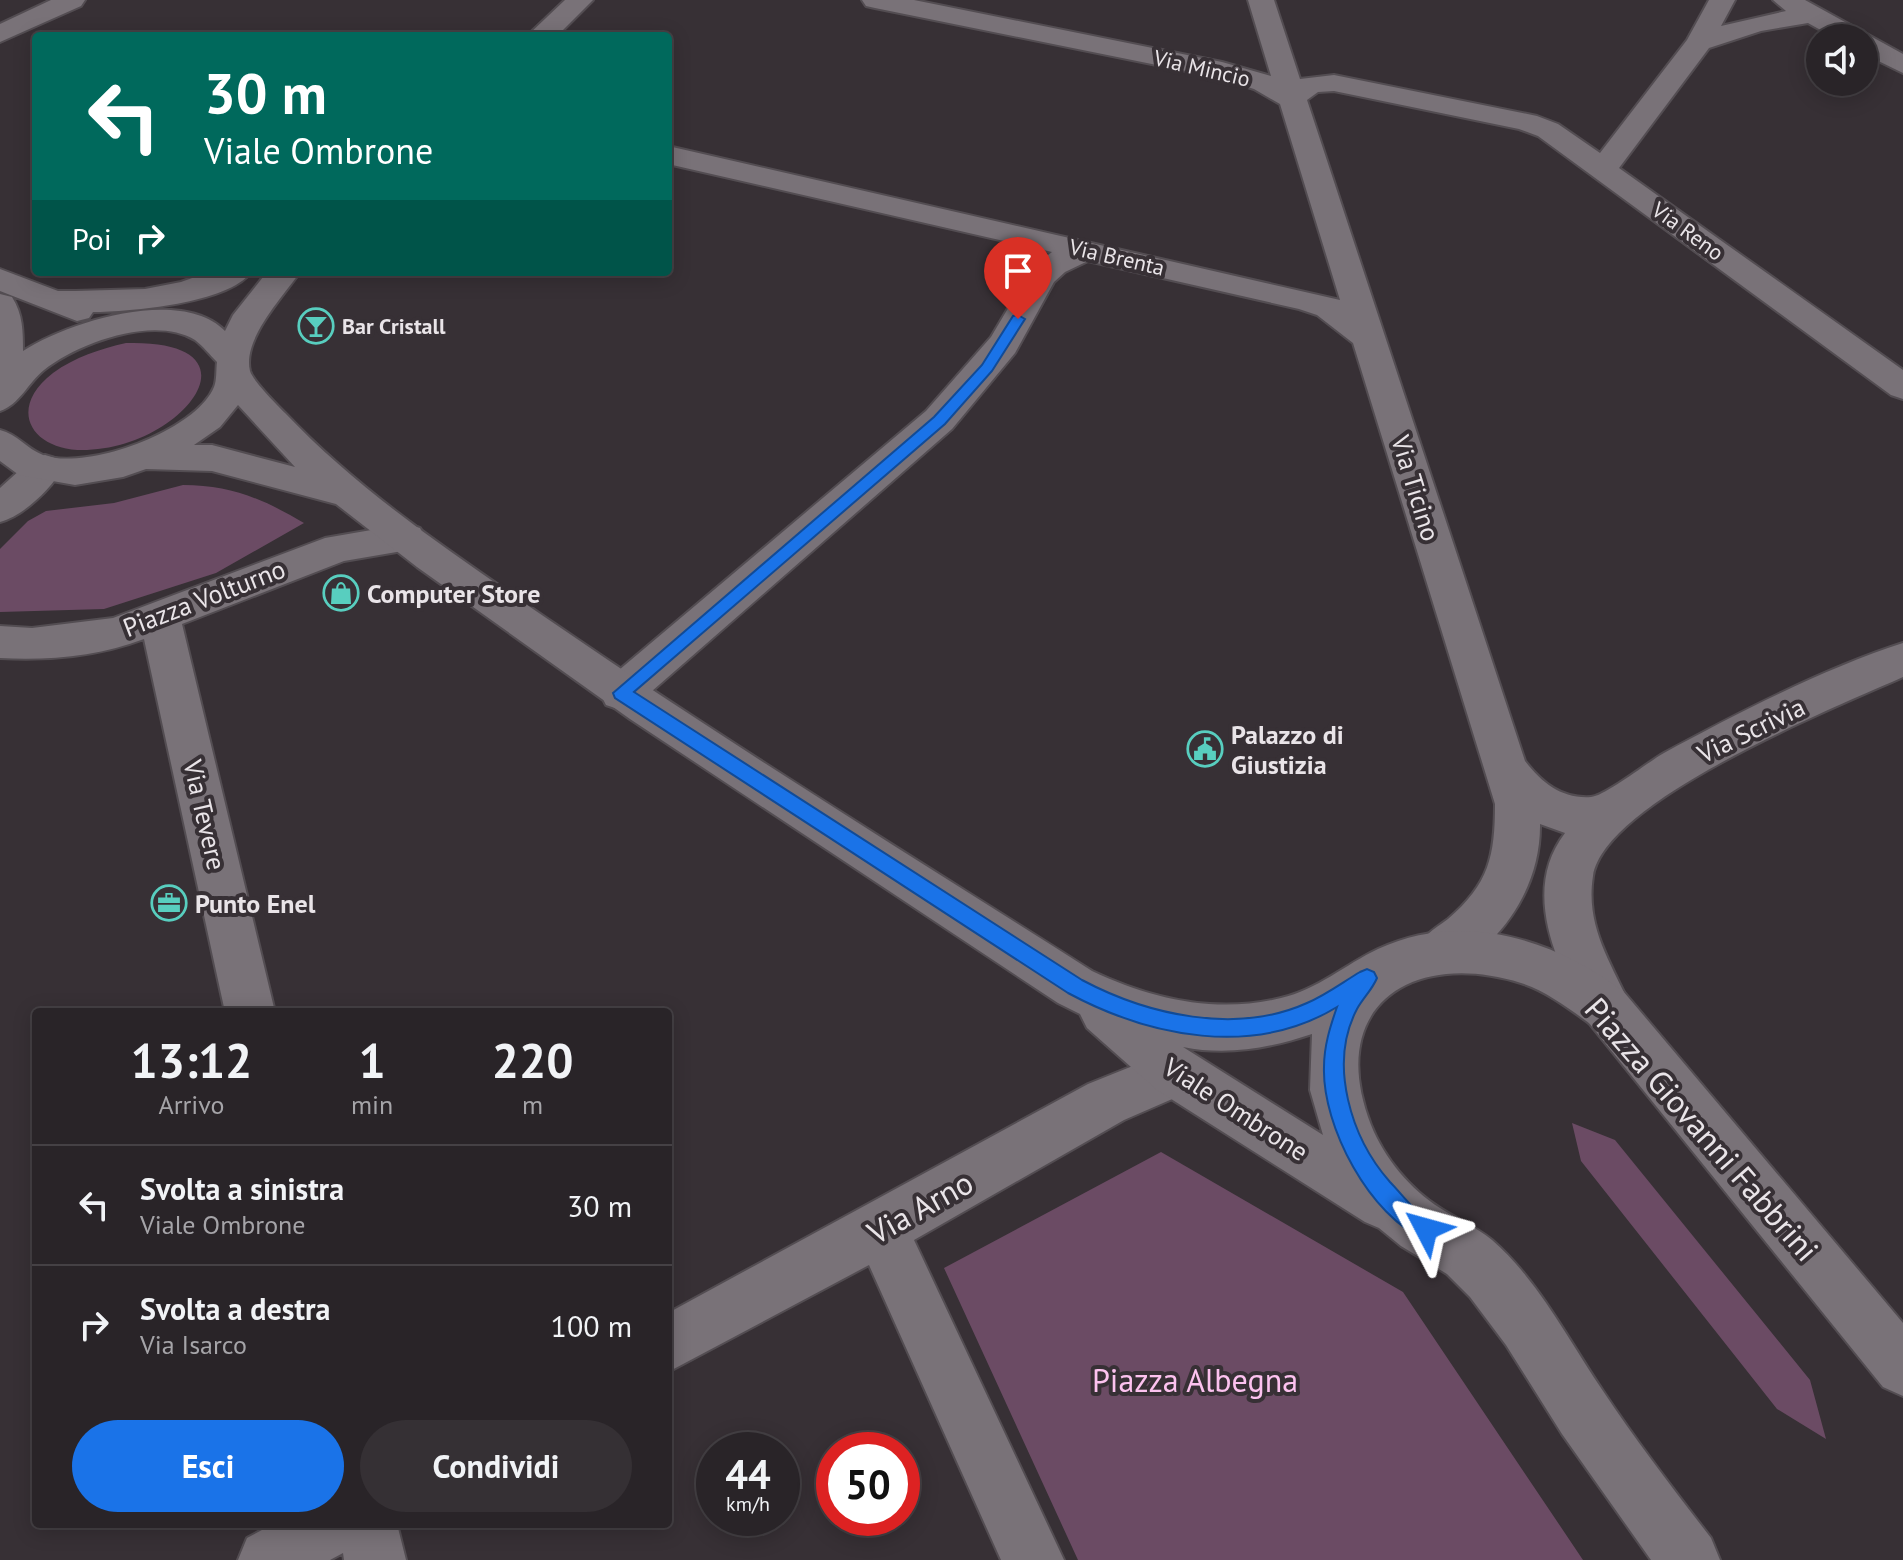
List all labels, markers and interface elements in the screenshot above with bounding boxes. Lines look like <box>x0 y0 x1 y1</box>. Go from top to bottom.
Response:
map controls <box>1806 24 1878 96</box>
button: sound <box>1806 24 1878 96</box>
street label: Via Mincio <box>1150 43 1253 93</box>
text: 30 m <box>204 57 327 129</box>
icon: left <box>72 64 176 168</box>
text: Viale Ombrone <box>204 127 433 174</box>
street label: Via Reno <box>1646 195 1729 266</box>
icon: right <box>128 216 172 260</box>
text: Poi <box>72 219 112 258</box>
street label: Via Brenta <box>1066 232 1167 282</box>
pin <box>984 237 1052 319</box>
icon: arrive <box>996 249 1040 293</box>
bar icon: Bar Cristall <box>297 307 335 345</box>
place label: Bar Cristall <box>342 312 446 340</box>
street label: Via Ticino <box>1384 430 1448 545</box>
street label: Piazza Volturno <box>118 552 290 644</box>
shop icon: Computer Store <box>322 574 360 612</box>
place label: Computer Store <box>367 577 540 610</box>
street label: Via Scrivia <box>1691 690 1810 771</box>
place label: Palazzo di Giustizia <box>1231 718 1344 781</box>
public building icon: Palazzo di Giustizia <box>1186 730 1224 768</box>
street label: Via Tevere <box>176 756 234 873</box>
office icon: Punto Enel <box>150 884 188 922</box>
place label: Punto Enel <box>195 887 316 920</box>
street label: Piazza Giovanni Fabbrini <box>1576 988 1828 1270</box>
text: 13:12 <box>131 1029 252 1091</box>
text: 1 <box>358 1029 386 1091</box>
text: 220 <box>492 1029 573 1091</box>
street label: Viale Ombrone <box>1157 1050 1314 1168</box>
text: Arrivo <box>158 1088 224 1121</box>
text: min <box>351 1088 393 1121</box>
text: m <box>522 1088 543 1121</box>
street label: Via Arno <box>859 1161 980 1254</box>
text: Svolta a sinistra <box>140 1169 344 1208</box>
icon: left <box>72 1183 116 1227</box>
text: 30 m <box>567 1186 632 1225</box>
position arrow <box>1384 1187 1468 1271</box>
text: Viale Ombrone <box>140 1208 306 1241</box>
text: Svolta a destra <box>140 1289 330 1328</box>
icon: right <box>72 1303 116 1347</box>
text: 100 m <box>551 1306 632 1345</box>
text: Via Isarco <box>140 1328 247 1361</box>
park label: Piazza Albegna <box>1092 1359 1298 1401</box>
button: Esci <box>72 1420 344 1512</box>
button: Condividi <box>360 1420 632 1512</box>
speed limit sign: 50 <box>816 1432 920 1536</box>
text: 44 <box>725 1448 771 1500</box>
text: km/h <box>726 1491 770 1517</box>

